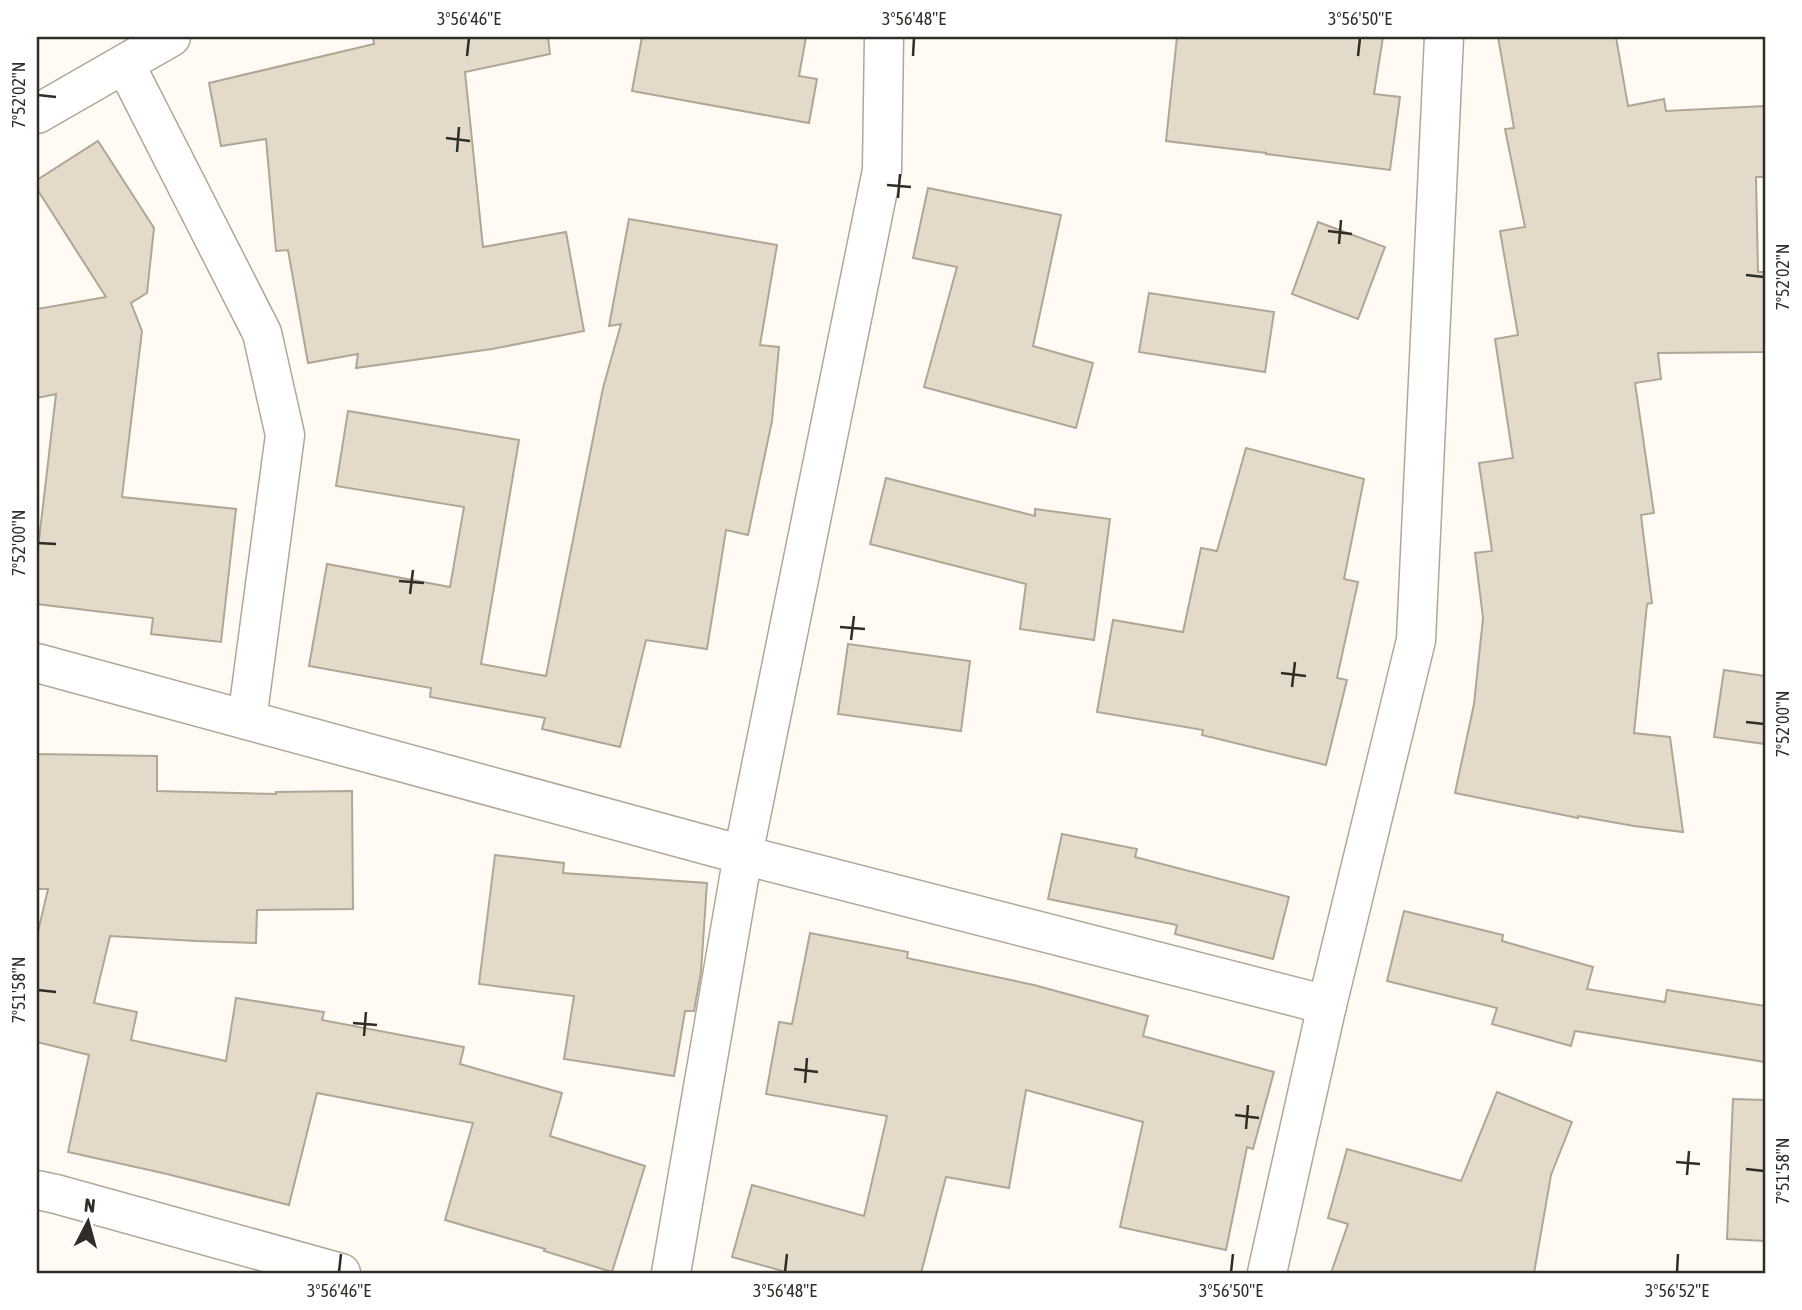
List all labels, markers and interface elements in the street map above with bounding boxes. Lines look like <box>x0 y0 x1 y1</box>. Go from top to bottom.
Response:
text: 3°56'46"E <box>437 8 501 29</box>
text: 3°56'48"E <box>882 8 946 29</box>
text: 3°56'50"E <box>1328 8 1392 29</box>
text: 7°52'02"N <box>8 62 29 128</box>
text: 7°52'02"N <box>1772 244 1793 310</box>
text: 7°52'00"N <box>8 510 29 576</box>
text: 7°52'00"N <box>1772 691 1793 757</box>
text: 7°51'58"N <box>8 957 29 1023</box>
text: 7°51'58"N <box>1772 1138 1793 1204</box>
north arrow <box>52 1188 122 1258</box>
text: N <box>83 1194 97 1217</box>
text: 3°56'46"E <box>307 1280 371 1301</box>
text: 3°56'48"E <box>753 1280 817 1301</box>
text: 3°56'50"E <box>1199 1280 1263 1301</box>
text: 3°56'52"E <box>1645 1280 1709 1301</box>

